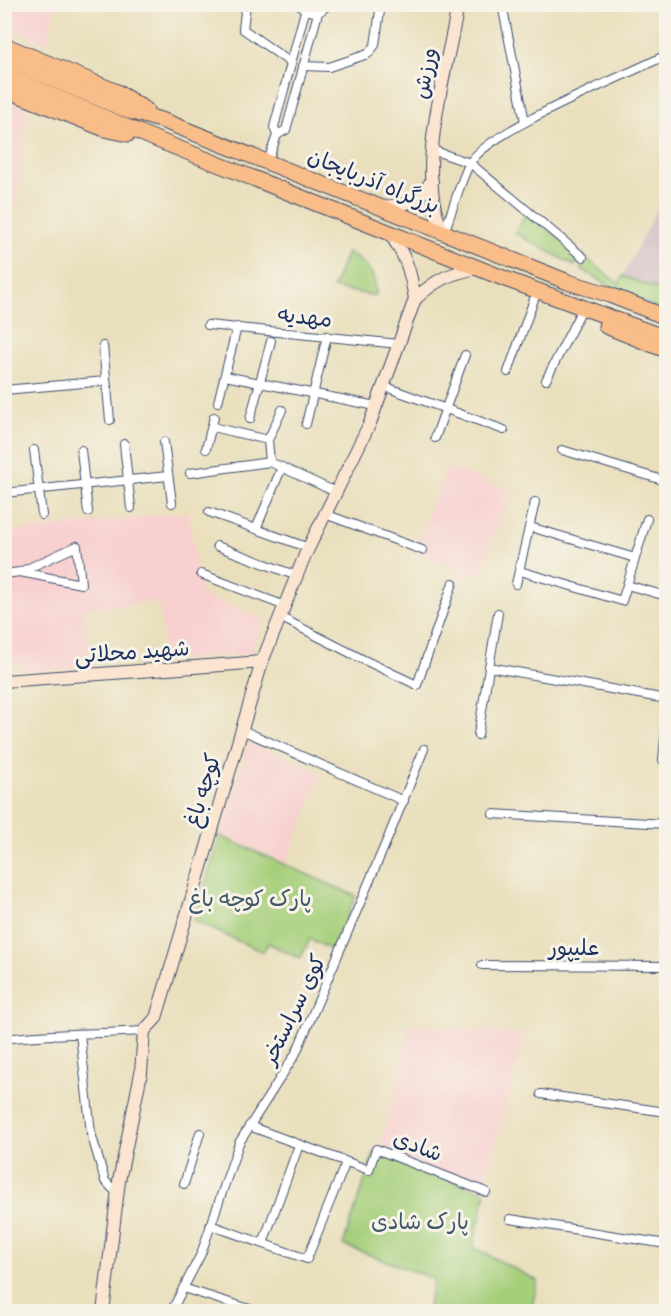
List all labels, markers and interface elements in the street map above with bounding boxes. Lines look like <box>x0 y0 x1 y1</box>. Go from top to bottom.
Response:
street label: ورزش <box>404 45 444 101</box>
street label: بزرگراه آذربایجان <box>304 140 444 220</box>
street label: مهدیه <box>276 298 334 334</box>
street label: شهید محلاتی <box>73 632 191 670</box>
street label: کوچه باغ <box>177 750 228 831</box>
park label: پارک کوچه باغ <box>188 883 312 914</box>
street label: علیپور <box>547 932 599 962</box>
street label: کوی سراستخر <box>252 949 333 1071</box>
street label: شادی <box>389 1122 447 1168</box>
park label: پارک شادی <box>371 1206 469 1236</box>

